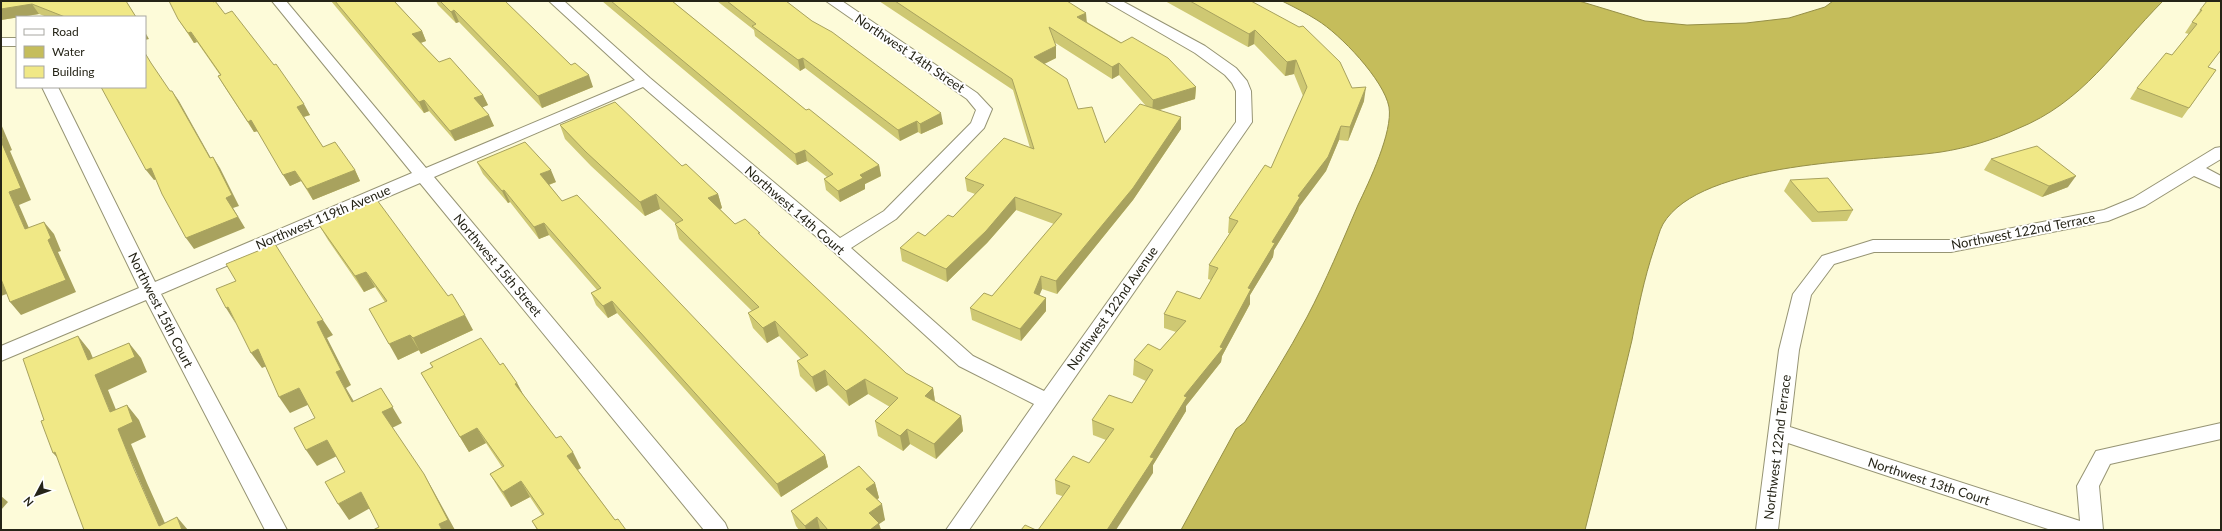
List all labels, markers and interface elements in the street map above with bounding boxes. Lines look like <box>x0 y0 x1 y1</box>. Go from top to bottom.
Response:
street label: Northwest 14th Street <box>852 10 968 96</box>
legend <box>16 16 146 88</box>
text: Road <box>52 24 79 39</box>
text: Water <box>52 44 85 59</box>
text: Building <box>52 64 95 79</box>
street label: Northwest 14th Court <box>742 162 849 258</box>
street label: Northwest 119th Avenue <box>253 181 393 253</box>
street label: Northwest 122nd Terrace <box>1950 209 2096 253</box>
street label: Northwest 15th Street <box>450 210 546 320</box>
street label: Northwest 122nd Avenue <box>1063 243 1161 373</box>
street label: Northwest 15th Court <box>125 250 197 371</box>
street label: Northwest 122nd Terrace <box>1760 373 1794 521</box>
street label: Northwest 13th Court <box>1866 454 1992 508</box>
north arrow <box>16 475 56 515</box>
text: N <box>20 494 36 509</box>

